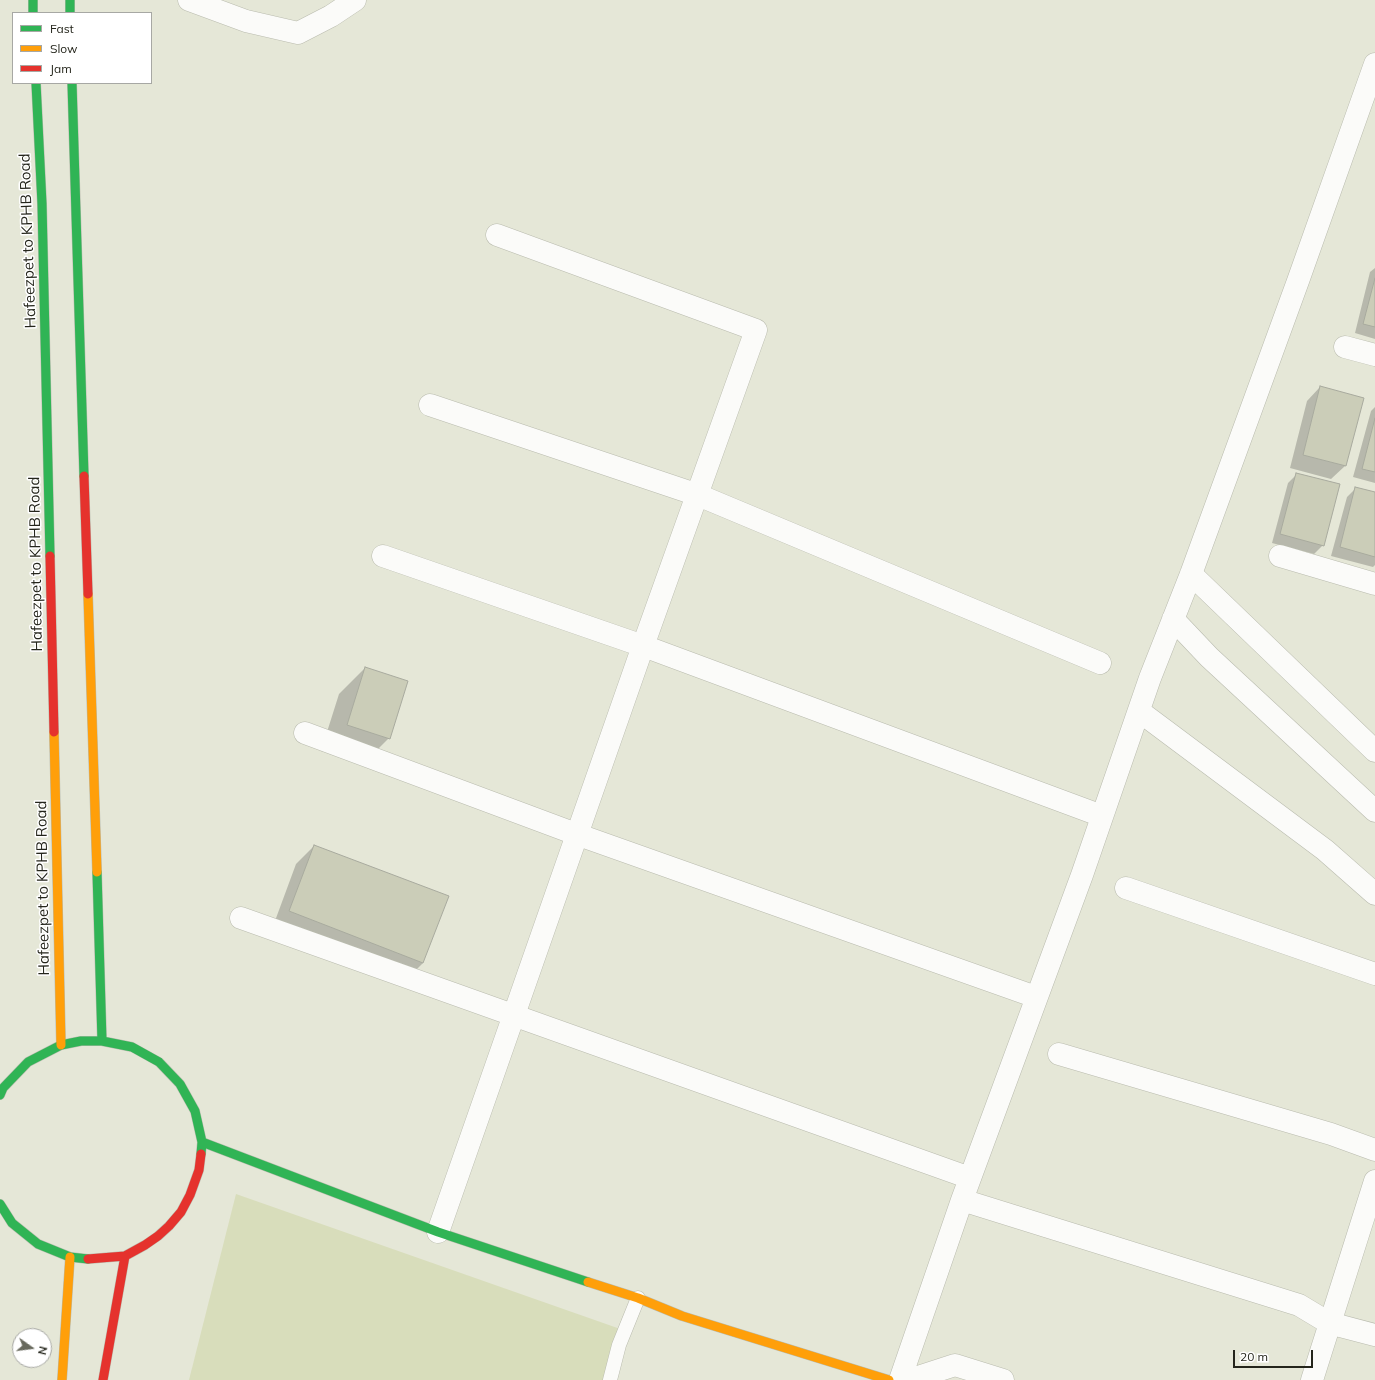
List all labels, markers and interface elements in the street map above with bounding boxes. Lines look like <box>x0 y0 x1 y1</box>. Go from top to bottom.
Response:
legend <box>12 12 152 84</box>
text: Fast <box>50 21 74 36</box>
text: Slow <box>50 41 78 56</box>
text: Jam <box>50 61 72 76</box>
street label: Hafeezpet to KPHB Road <box>16 153 40 329</box>
street label: Hafeezpet to KPHB Road <box>25 476 47 652</box>
street label: Hafeezpet to KPHB Road <box>32 800 54 976</box>
north arrow <box>12 1328 52 1368</box>
scale bar <box>1235 1342 1315 1368</box>
text: N <box>35 1345 50 1356</box>
text: 20 m <box>1240 1349 1268 1364</box>

